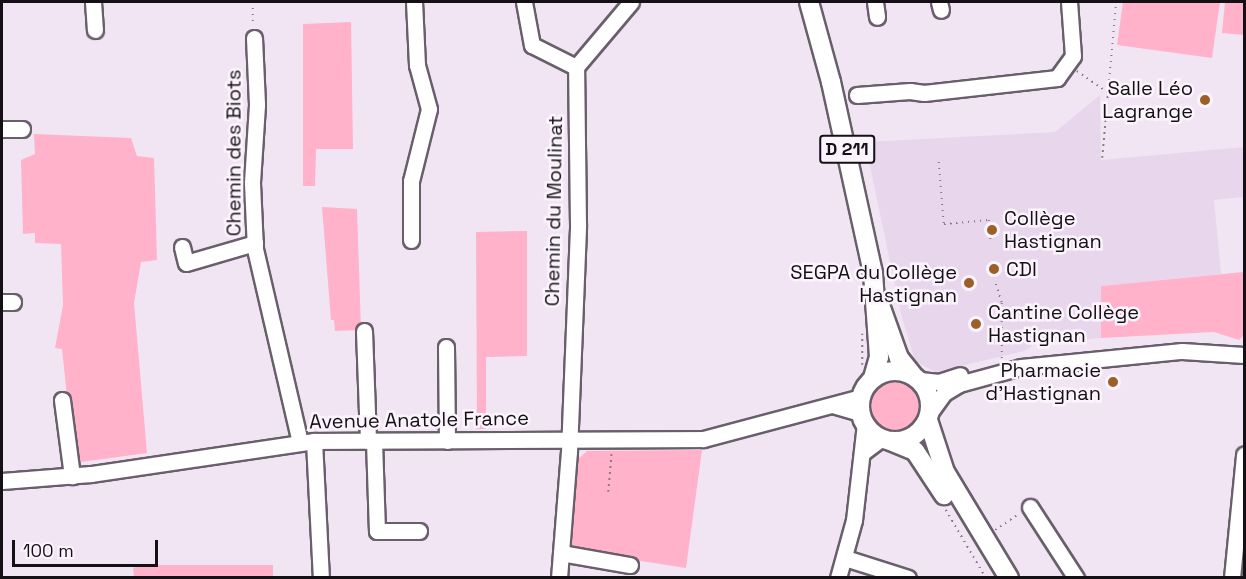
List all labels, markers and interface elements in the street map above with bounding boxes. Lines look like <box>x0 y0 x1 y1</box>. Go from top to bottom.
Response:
street label: Chemin des Biots <box>222 70 246 236</box>
place label: Salle Léo Lagrange <box>1102 77 1193 124</box>
marker: Salle Léo Lagrange <box>1198 93 1212 107</box>
street label: Chemin du Moulinat <box>540 115 568 307</box>
road number: D 211 <box>818 134 876 164</box>
place label: Collège Hastignan <box>1004 207 1102 254</box>
marker: Collège Hastignan <box>985 223 999 237</box>
place label: CDI <box>1006 257 1037 281</box>
place label: SEGPA du Collège Hastignan <box>790 260 957 307</box>
marker: CDI <box>987 262 1001 276</box>
marker: SEGPA du Collège Hastignan <box>962 276 976 290</box>
place label: Cantine Collège Hastignan <box>988 300 1139 347</box>
marker: Cantine Collège Hastignan <box>969 317 983 331</box>
place label: Pharmacie d'Hastignan <box>985 358 1101 405</box>
marker: Pharmacie d'Hastignan <box>1106 375 1120 389</box>
street label: Avenue Anatole France <box>309 406 529 434</box>
scale bar <box>15 528 160 566</box>
text: 100 m <box>23 539 74 562</box>

